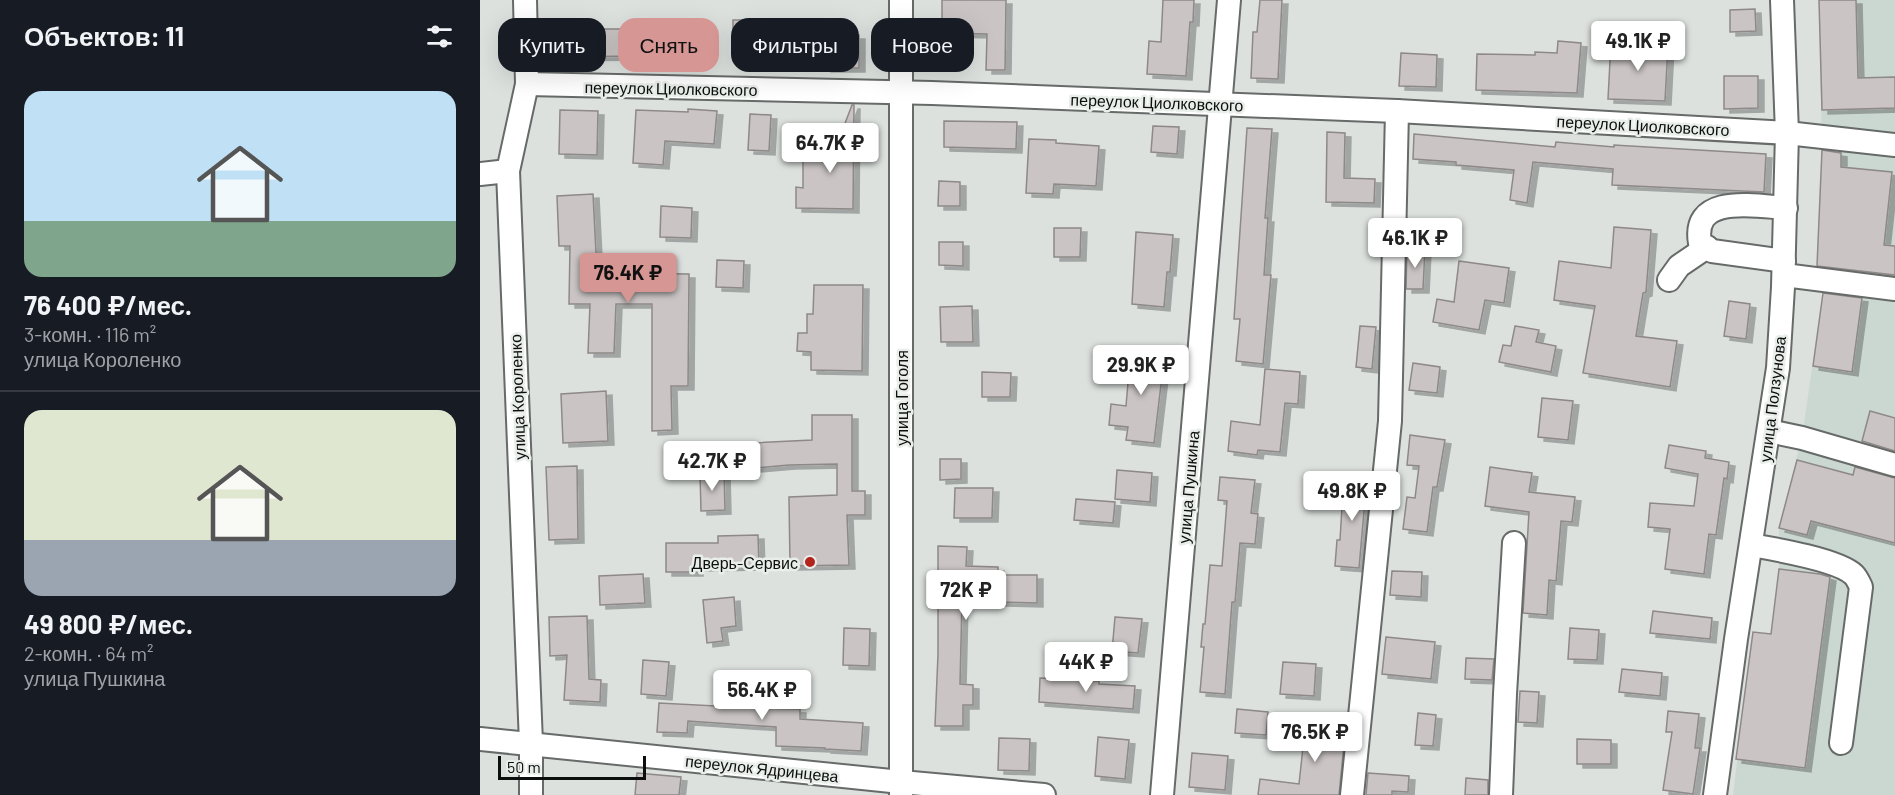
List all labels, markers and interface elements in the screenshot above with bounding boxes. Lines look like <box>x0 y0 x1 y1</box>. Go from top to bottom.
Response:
chip: Купить <box>498 18 606 72</box>
chip: Снять <box>618 18 719 72</box>
chip: Фильтры <box>731 18 859 72</box>
chip: Новое <box>871 18 974 72</box>
text: Объектов: 11 <box>24 20 184 51</box>
icon: filters <box>423 20 456 53</box>
pin: 49.1K ₽ <box>1583 21 1693 72</box>
text: 49.1K ₽ <box>1605 28 1671 52</box>
street label: переулок Циолковского <box>584 77 758 99</box>
street label: переулок Циолковского <box>1070 89 1244 115</box>
street label: переулок Циолковского <box>1556 111 1730 139</box>
pin: 64.7K ₽ <box>775 123 885 174</box>
icon: home <box>186 130 294 238</box>
text: 64.7K ₽ <box>796 130 864 154</box>
pin: 46.1K ₽ <box>1360 218 1470 269</box>
text: 46.1K ₽ <box>1382 225 1448 249</box>
pin: 76.4K ₽ <box>573 253 683 304</box>
text: 76.4K ₽ <box>594 260 662 284</box>
text: 76 400 ₽/мес. <box>24 289 192 320</box>
text: 3-комн. · 116 m² <box>24 322 156 346</box>
street label: улица Короленко <box>505 334 529 460</box>
street label: улица Ползунова <box>1755 335 1789 463</box>
pin: 29.9K ₽ <box>1086 345 1196 396</box>
text: улица Короленко <box>24 347 182 371</box>
street label: улица Гоголя <box>892 350 911 446</box>
text: 29.9K ₽ <box>1107 352 1175 376</box>
street label: улица Пушкина <box>1174 430 1202 544</box>
pin: 42.7K ₽ <box>657 441 767 492</box>
text: 42.7K ₽ <box>677 448 747 472</box>
icon: home <box>186 449 294 557</box>
pin: 49.8K ₽ <box>1297 471 1407 522</box>
text: 49.8K ₽ <box>1317 478 1387 502</box>
place label: Дверь-Сервис <box>692 553 798 572</box>
marker: Дверь-Сервис <box>803 555 817 569</box>
pin: 72K ₽ <box>924 570 1008 621</box>
text: 72K ₽ <box>940 577 992 601</box>
text: 49 800 ₽/мес. <box>24 608 193 639</box>
text: 2-комн. · 64 m² <box>24 641 154 665</box>
pin: 44K ₽ <box>1044 642 1128 693</box>
text: 44K ₽ <box>1059 649 1113 673</box>
text: улица Пушкина <box>24 666 166 690</box>
pin: 56.4K ₽ <box>707 670 817 721</box>
text: 56.4K ₽ <box>727 677 797 701</box>
pin: 76.5K ₽ <box>1260 712 1370 763</box>
text: 76.5K ₽ <box>1281 719 1349 743</box>
street label: переулок Ядринцева <box>684 750 840 786</box>
scale bar <box>498 753 646 780</box>
text: 50 m <box>507 757 541 776</box>

